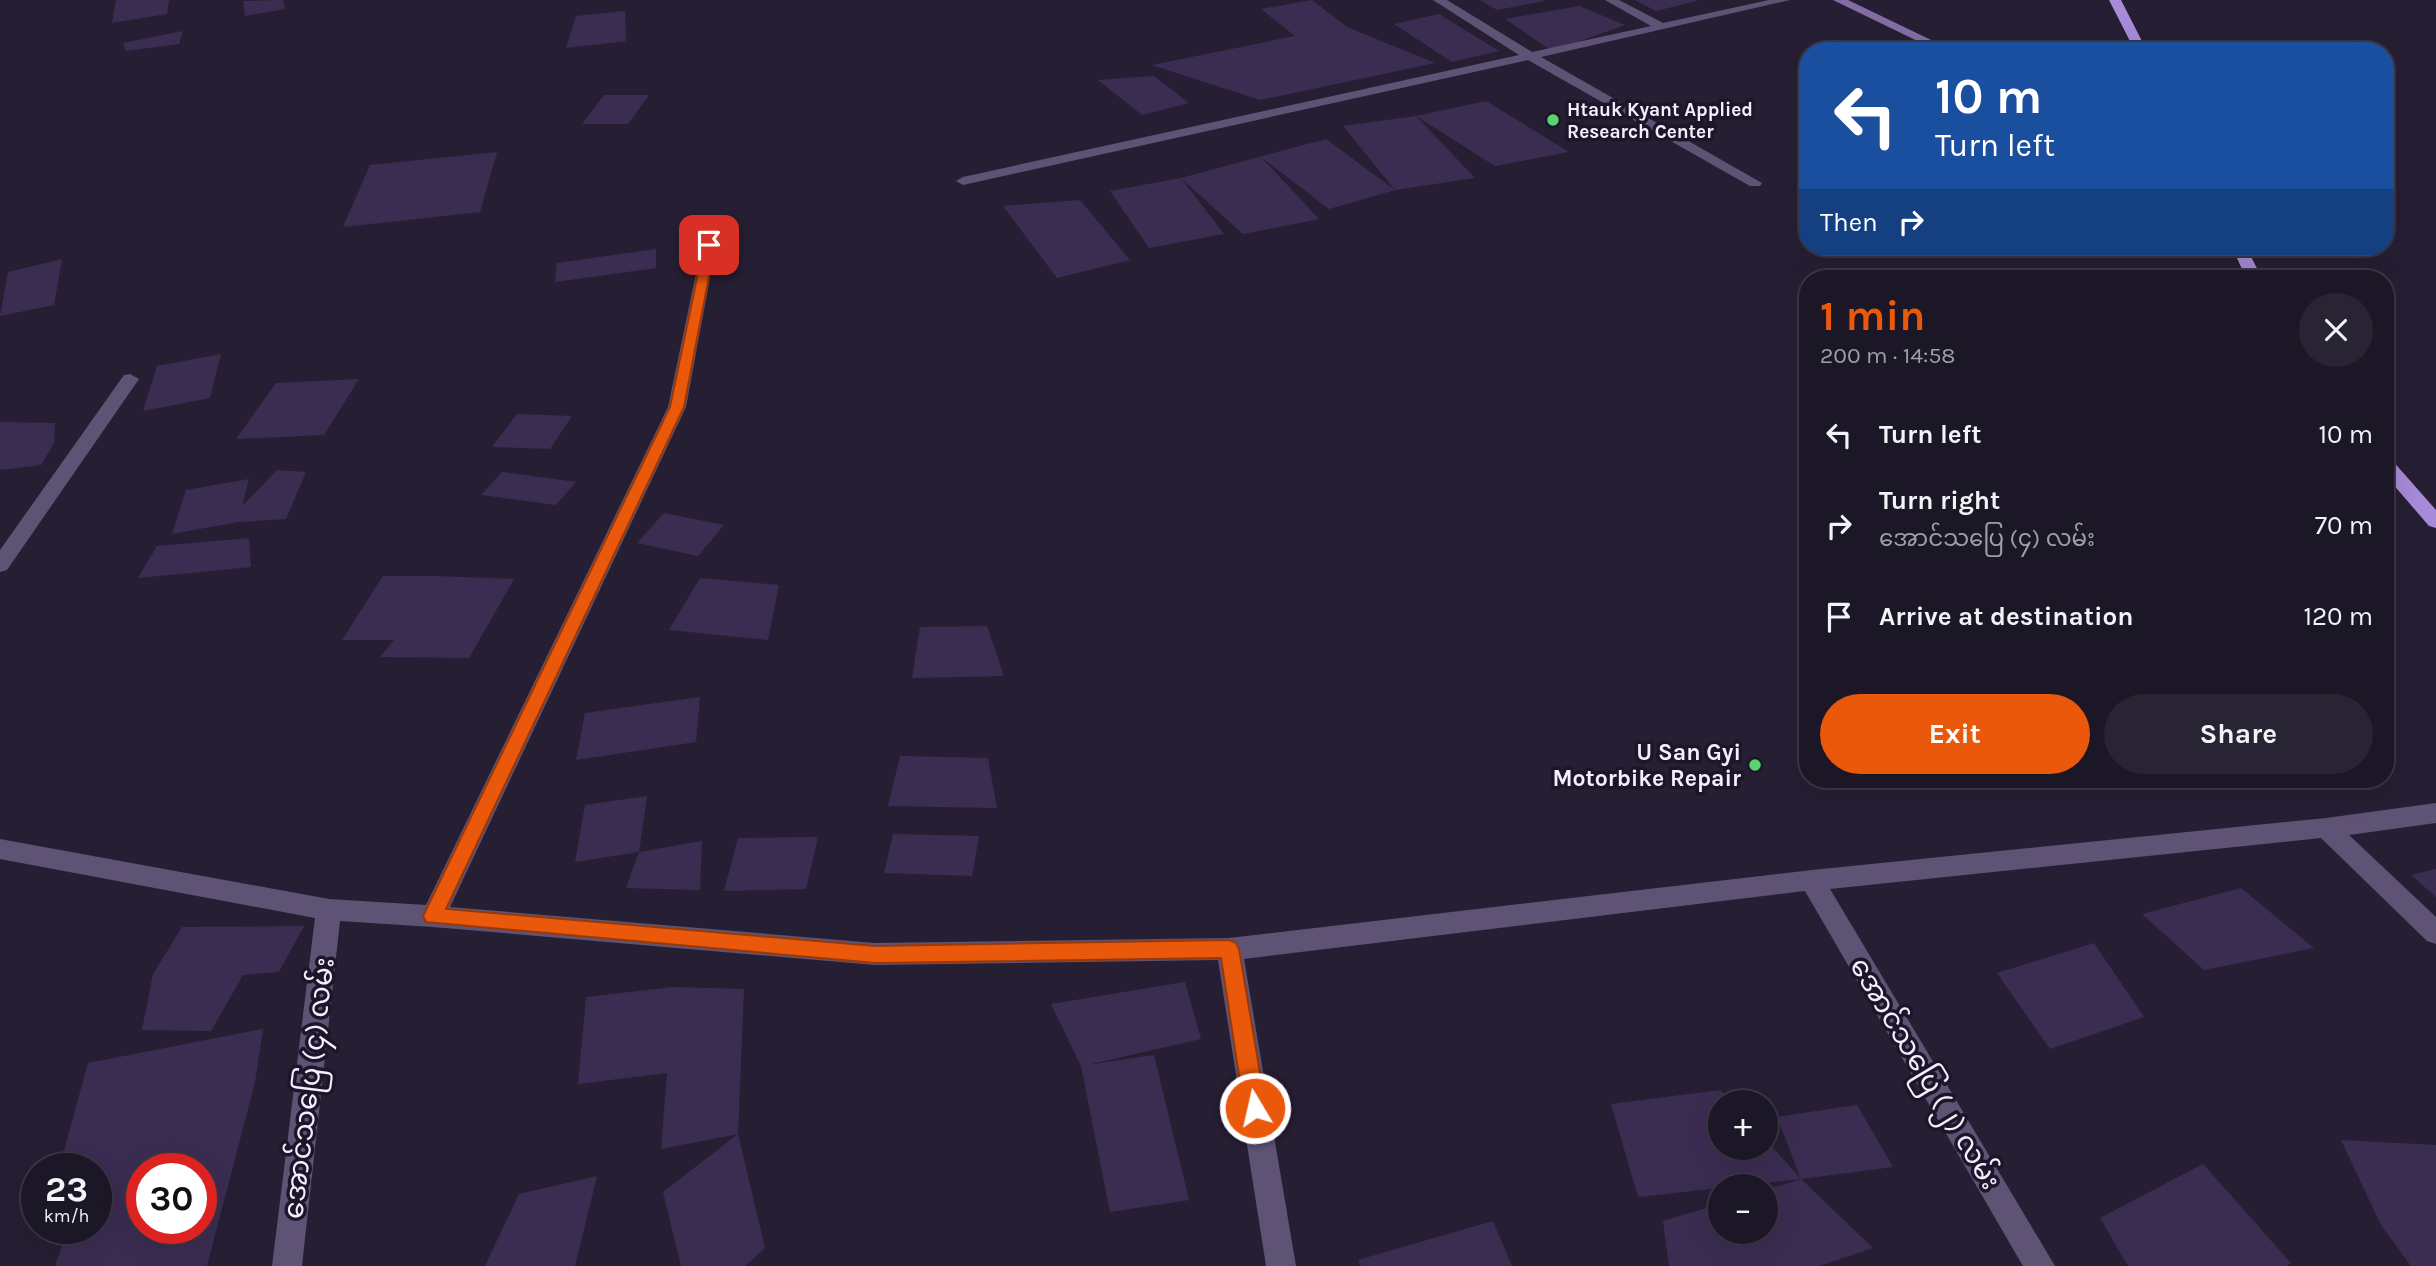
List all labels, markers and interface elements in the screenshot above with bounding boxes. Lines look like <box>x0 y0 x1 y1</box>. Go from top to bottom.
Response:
text: 10 m <box>1935 68 2042 125</box>
icon: left <box>1820 70 1911 161</box>
place label: Htauk Kyant Applied Research Center <box>1567 99 1753 143</box>
marker: Htauk Kyant Applied Research Center <box>1545 112 1561 128</box>
text: Turn left <box>1935 127 2055 164</box>
icon: right <box>1892 203 1930 241</box>
text: Then <box>1820 207 1878 238</box>
pin <box>679 215 739 275</box>
icon: arrive <box>690 226 728 264</box>
text: 1 min <box>1820 291 1925 341</box>
button: close <box>2299 293 2373 367</box>
text: 200 m · 14:58 <box>1820 342 1956 369</box>
icon: left <box>1820 416 1858 454</box>
text: Turn left <box>1879 419 1981 450</box>
text: 10 m <box>2318 419 2373 450</box>
text: Turn right <box>1879 485 2000 516</box>
icon: right <box>1820 507 1858 545</box>
text: 70 m <box>2315 510 2373 541</box>
text: အောင်သပြေ (၄) လမ်း <box>1879 525 2095 552</box>
icon: arrive <box>1820 598 1858 636</box>
text: Arrive at destination <box>1879 601 2133 632</box>
text: 120 m <box>2303 601 2373 632</box>
button: Exit <box>1820 694 2090 774</box>
button: Share <box>2104 694 2373 774</box>
place label: U San Gyi Motorbike Repair <box>1552 739 1741 792</box>
marker: U San Gyi Motorbike Repair <box>1747 757 1763 773</box>
street label: အောင်သပြေ (၂) လမ်း <box>1838 950 2010 1198</box>
street label: အောင်သပြေ (၄) လမ်း <box>274 955 347 1221</box>
position arrow <box>1218 1071 1292 1145</box>
map controls <box>1708 1090 1778 1244</box>
button: + <box>1708 1090 1778 1160</box>
speed limit sign: 30 <box>126 1153 217 1244</box>
text: 23 <box>45 1169 88 1210</box>
button: − <box>1708 1174 1778 1244</box>
text: km/h <box>44 1205 89 1227</box>

